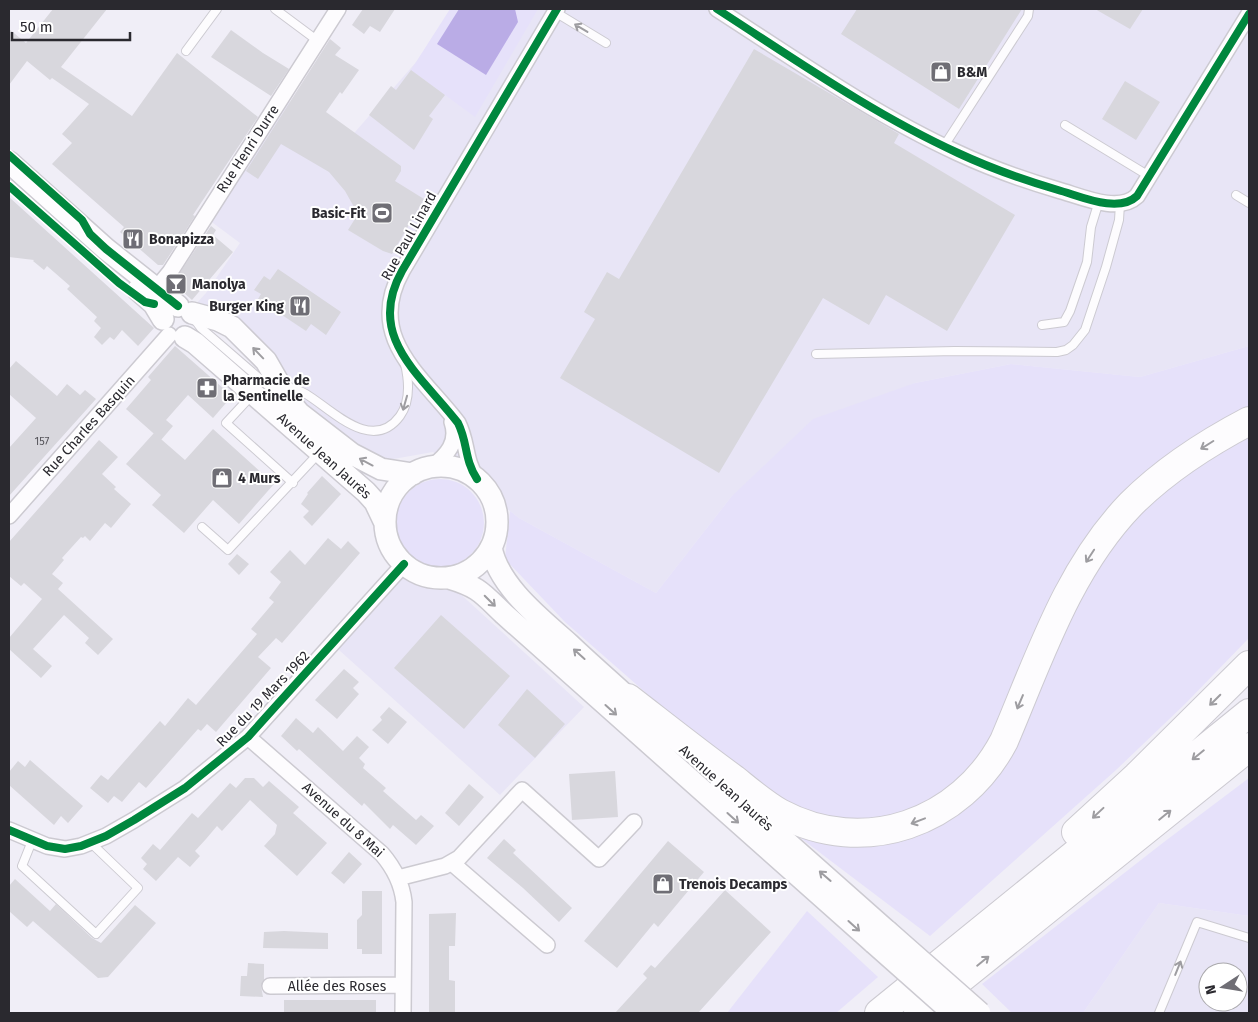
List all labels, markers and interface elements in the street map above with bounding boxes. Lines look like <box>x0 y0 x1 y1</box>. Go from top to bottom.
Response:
scale bar <box>12 10 130 42</box>
text: 50 m <box>20 18 53 36</box>
one-way arrow <box>574 22 588 32</box>
shop icon: B&M <box>929 60 953 84</box>
place label: B&M <box>957 64 987 81</box>
street label: Rue Henri Durre <box>213 102 283 196</box>
street label: Rue Paul Linard <box>378 189 440 283</box>
sports icon: Basic-Fit <box>370 201 394 225</box>
place label: Basic-Fit <box>311 205 367 222</box>
restaurant icon: Bonapizza <box>121 227 145 251</box>
place label: Bonapizza <box>149 231 215 248</box>
bar icon: Manolya <box>164 272 188 296</box>
place label: Manolya <box>192 276 246 293</box>
restaurant icon: Burger King <box>288 294 312 318</box>
place label: Burger King <box>209 298 284 315</box>
one-way arrow <box>252 347 264 360</box>
street label: Rue Charles Basquin <box>39 372 139 480</box>
place label: Pharmacie de la Sentinelle <box>223 372 310 405</box>
pharmacy icon: Pharmacie de la Sentinelle <box>195 376 219 400</box>
one-way arrow <box>400 394 409 410</box>
street label: Avenue Jean Jaurès <box>273 409 375 503</box>
house number: 157 <box>35 435 50 448</box>
one-way arrow <box>1201 441 1215 451</box>
one-way arrow <box>359 457 374 466</box>
shop icon: 4 Murs <box>210 466 234 490</box>
place label: 4 Murs <box>238 470 281 487</box>
one-way arrow <box>1085 549 1096 563</box>
one-way arrow <box>484 595 497 607</box>
street label: Rue du 19 Mars 1962 <box>213 647 313 751</box>
one-way arrow <box>572 648 585 659</box>
one-way arrow <box>1209 694 1221 706</box>
one-way arrow <box>1015 695 1024 710</box>
one-way arrow <box>605 704 618 715</box>
street label: Avenue Jean Jaurès <box>675 741 777 835</box>
one-way arrow <box>1192 750 1205 761</box>
street label: Avenue du 8 Mai <box>299 779 387 861</box>
one-way arrow <box>1091 807 1104 819</box>
one-way arrow <box>1158 810 1171 821</box>
one-way arrow <box>726 812 739 823</box>
one-way arrow <box>911 817 926 826</box>
one-way arrow <box>818 870 831 881</box>
shop icon: Trenois Decamps <box>651 872 675 896</box>
place label: Trenois Decamps <box>679 876 788 893</box>
one-way arrow <box>847 920 860 932</box>
one-way arrow <box>976 955 989 966</box>
one-way arrow <box>1174 961 1183 976</box>
north arrow <box>1198 962 1248 1012</box>
street label: Allée des Roses <box>288 978 387 995</box>
text: N <box>1201 983 1220 996</box>

